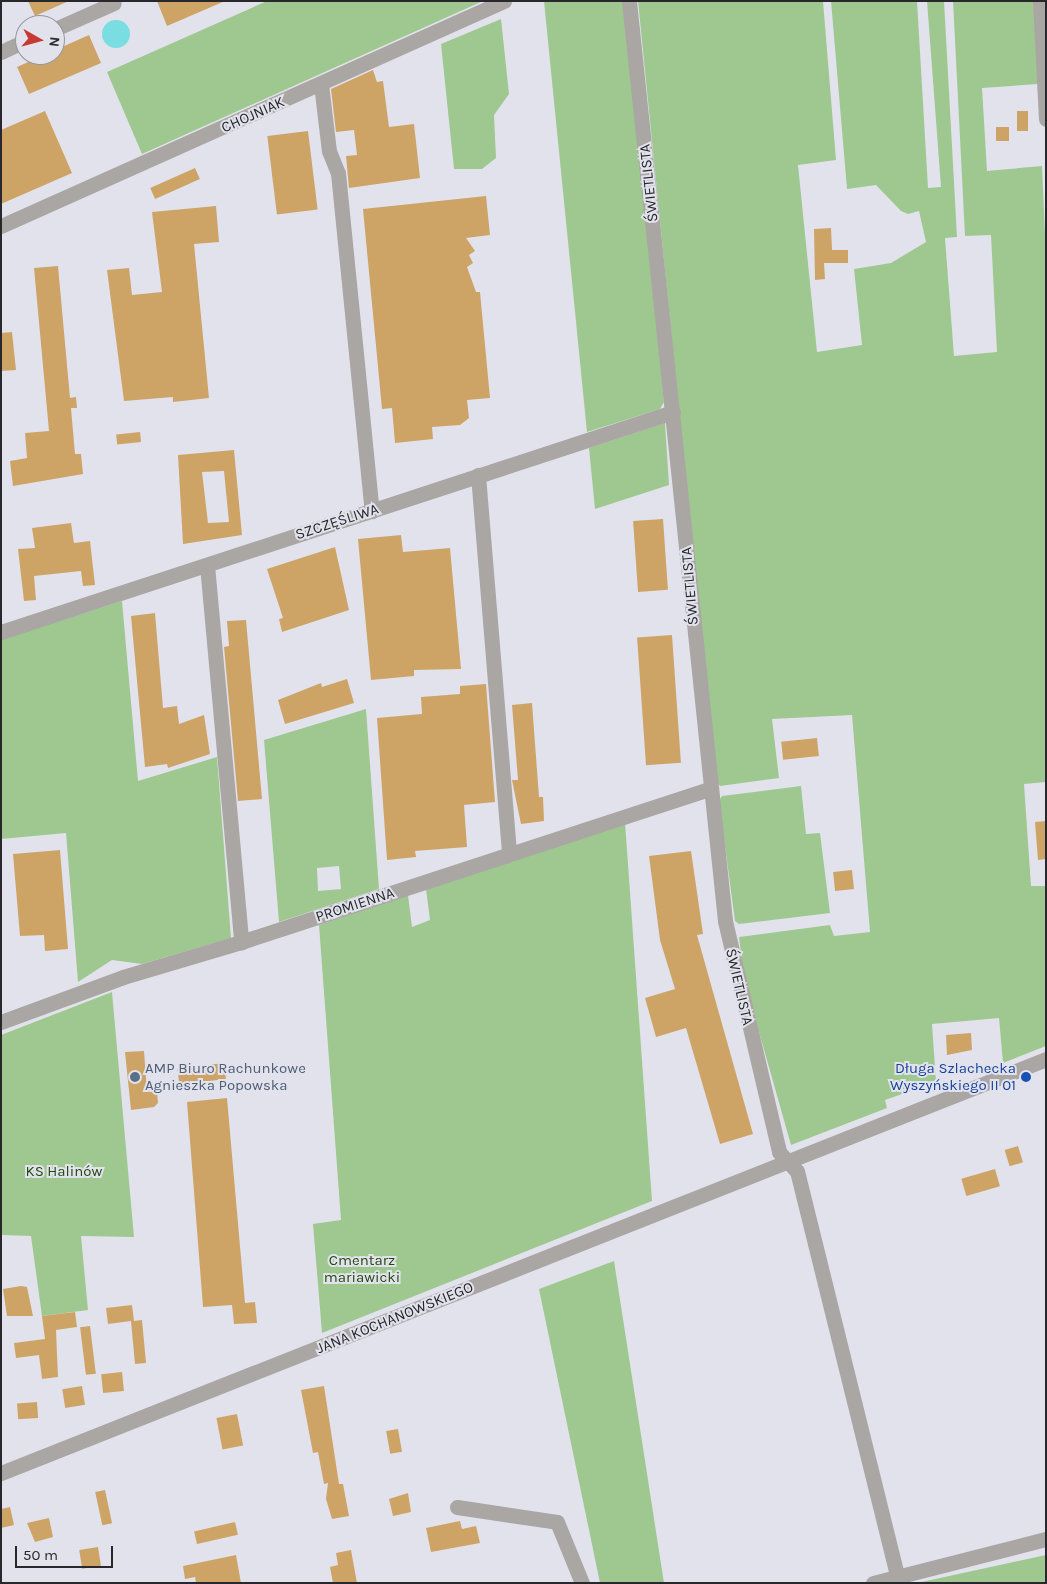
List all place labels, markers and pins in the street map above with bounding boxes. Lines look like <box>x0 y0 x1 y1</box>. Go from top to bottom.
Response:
place label: AMP Biuro Rachunkowe Agnieszka Popowska <box>145 1059 306 1094</box>
place label: Długa Szlachecka Wyszyńskiego II 01 <box>890 1059 1016 1094</box>
marker: AMP Biuro Rachunkowe Agnieszka Popowska <box>129 1071 141 1083</box>
marker: Długa Szlachecka Wyszyńskiego II 01 <box>1020 1071 1032 1083</box>

